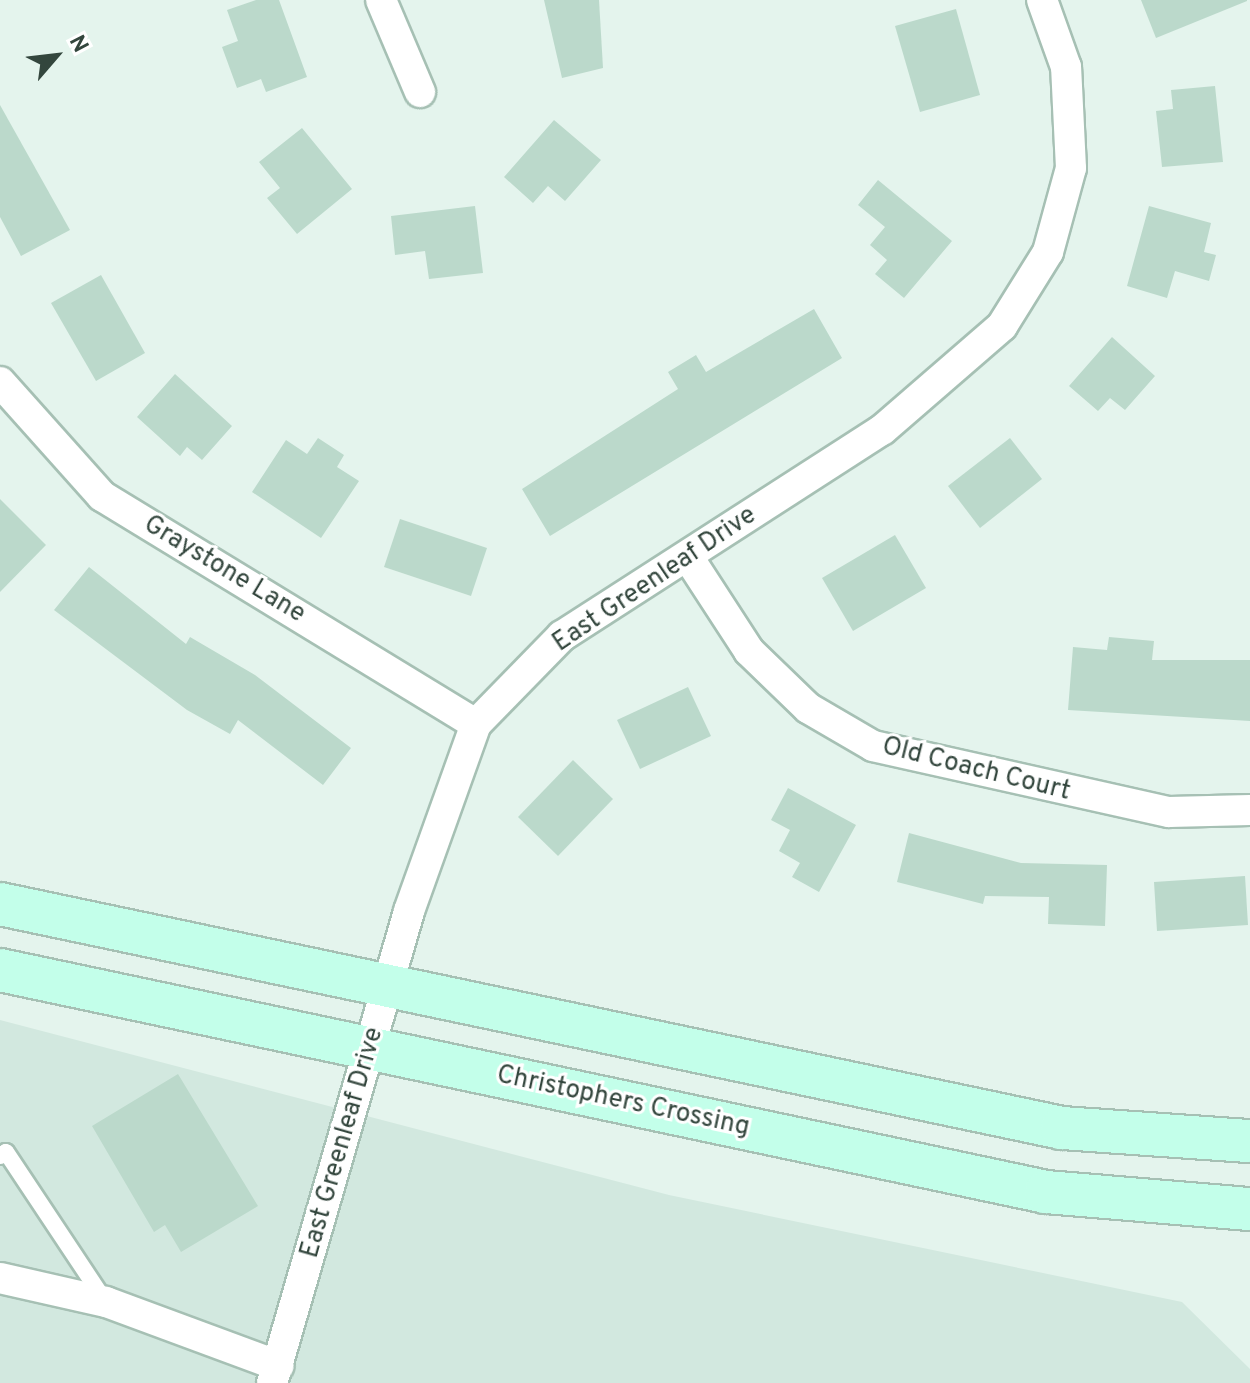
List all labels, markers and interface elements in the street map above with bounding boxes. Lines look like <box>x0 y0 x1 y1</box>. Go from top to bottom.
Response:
north arrow <box>16 16 96 96</box>
text: N <box>62 31 93 58</box>
street label: East Greenleaf Drive <box>547 500 763 660</box>
street label: Graystone Lane <box>138 510 310 630</box>
street label: Old Coach Court <box>879 732 1073 808</box>
street label: East Greenleaf Drive <box>295 1024 391 1262</box>
street label: Christophers Crossing <box>494 1060 752 1144</box>

